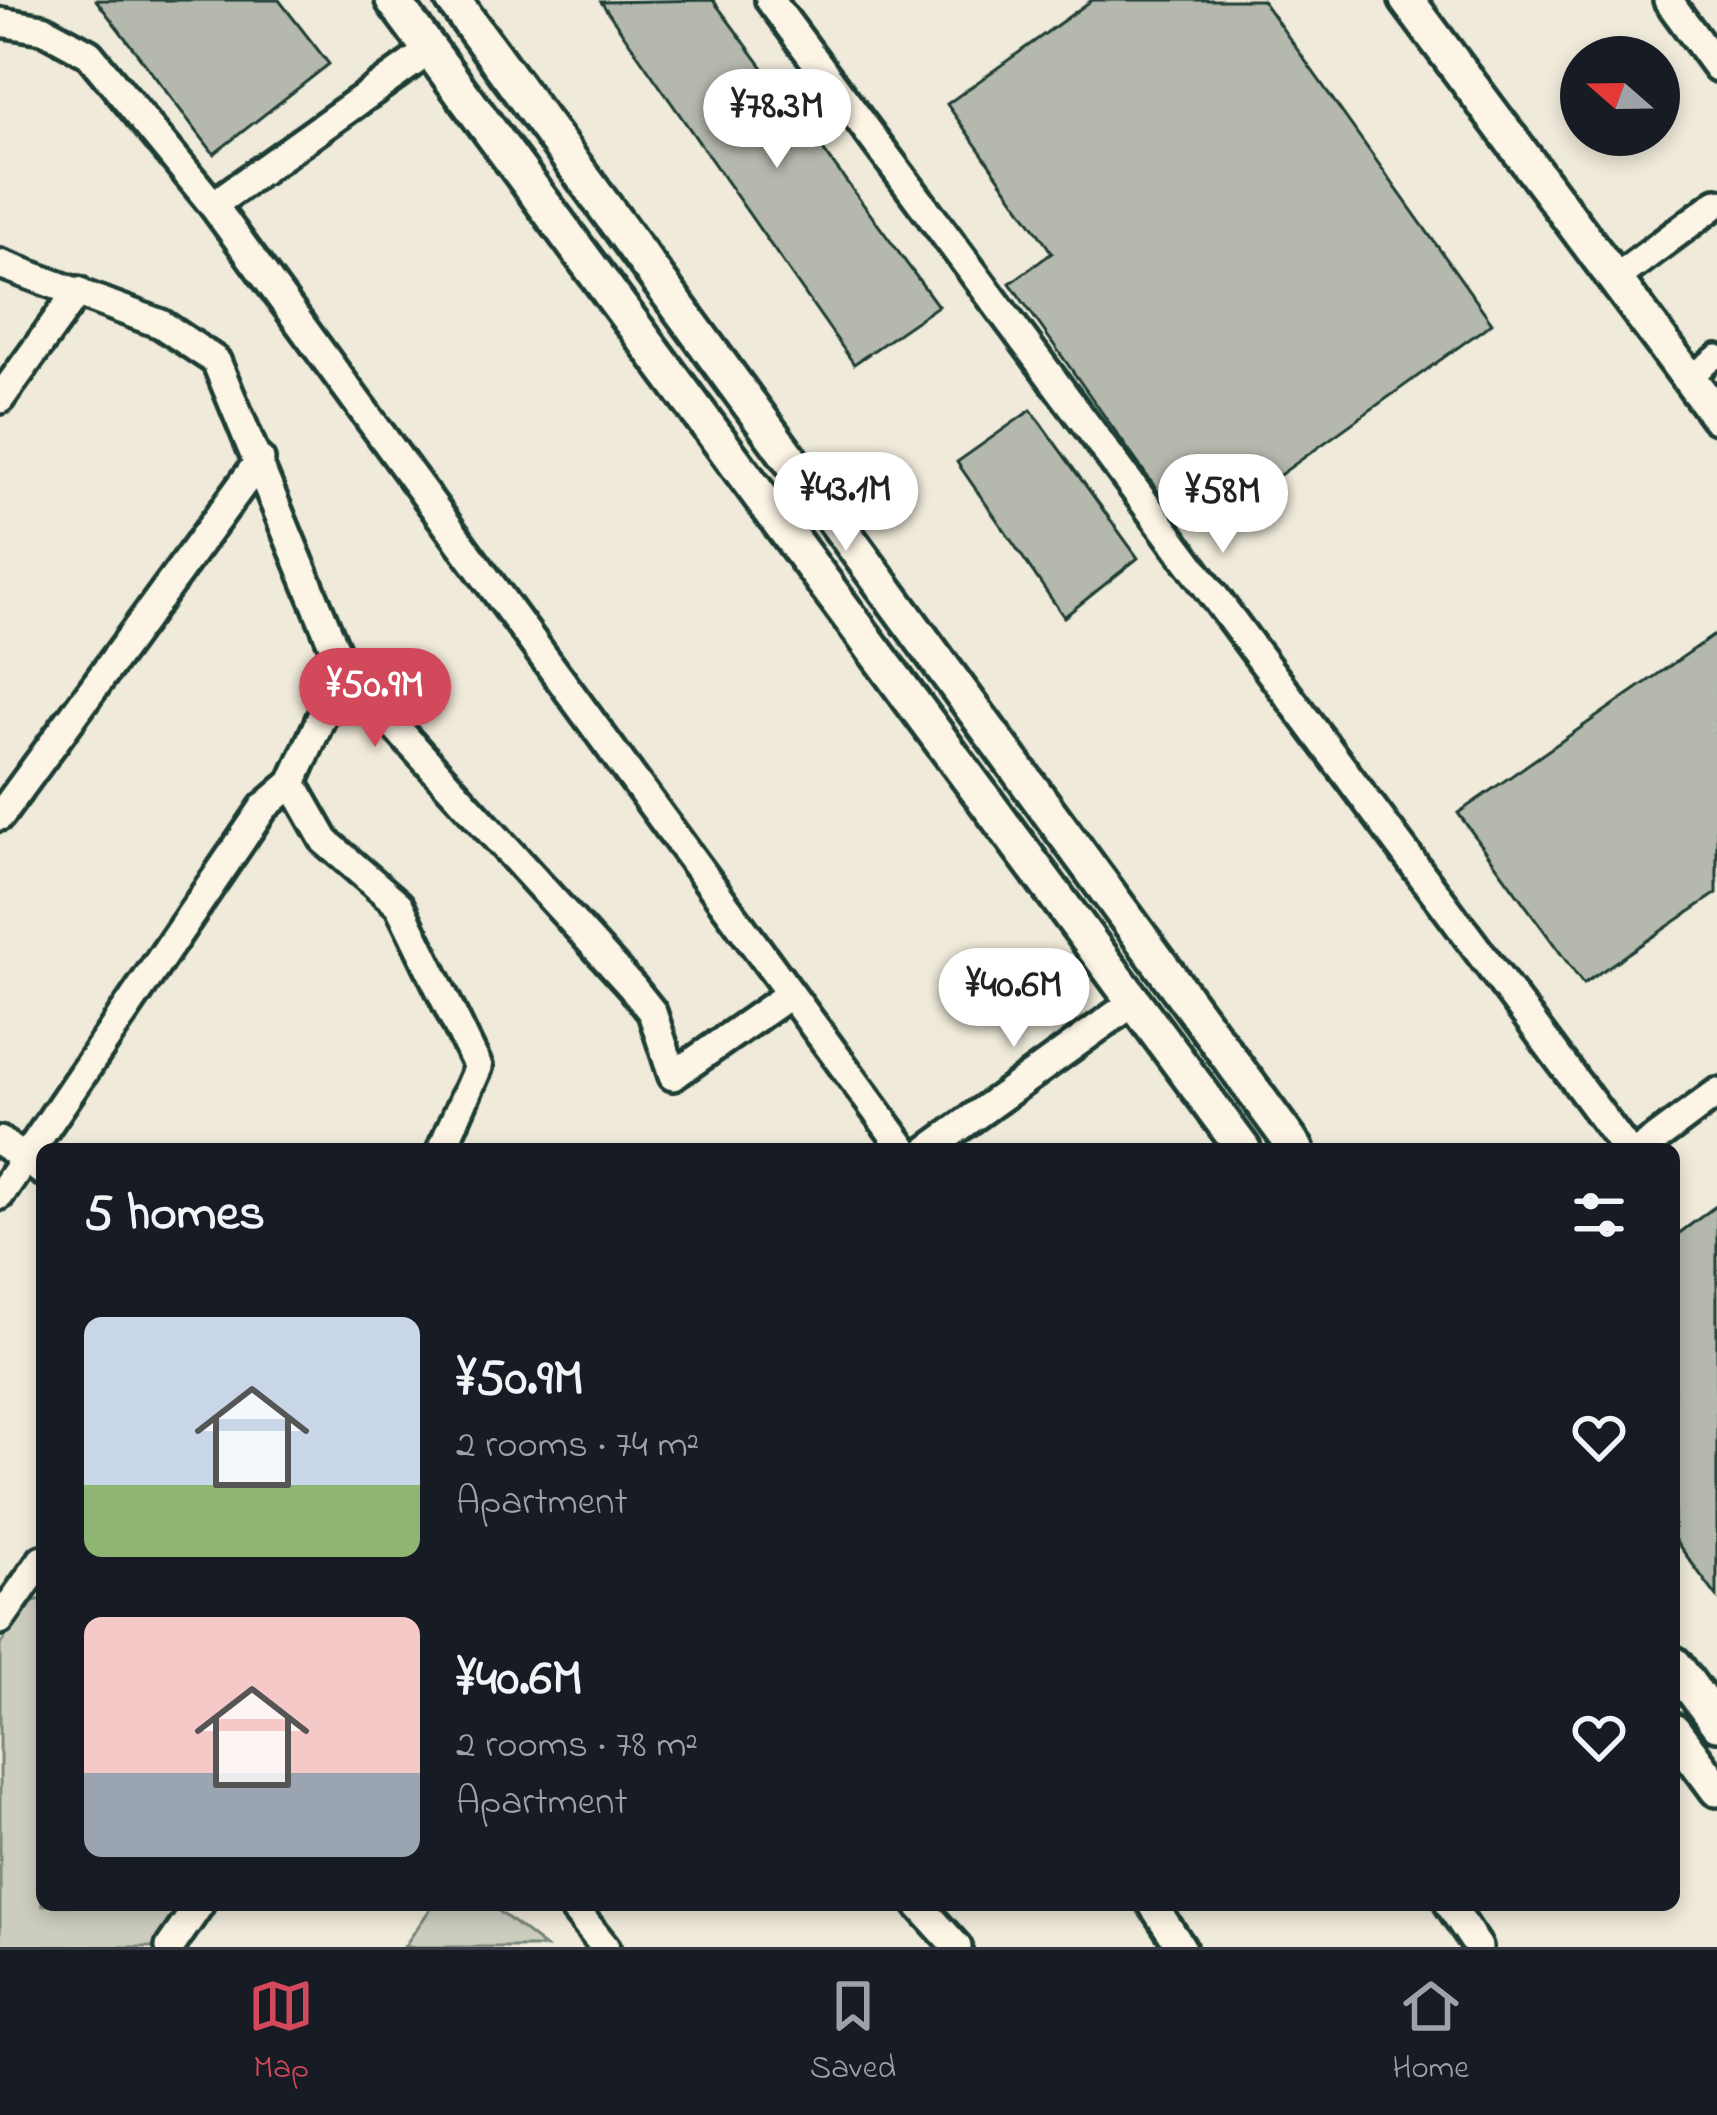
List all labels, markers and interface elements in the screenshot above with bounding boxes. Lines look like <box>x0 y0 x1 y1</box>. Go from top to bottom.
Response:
north arrow <box>1560 36 1680 156</box>
map controls <box>1560 36 1680 156</box>
pin: ¥78.3M <box>679 69 875 171</box>
text: ¥78.3M <box>730 79 824 136</box>
pin: ¥43.1M <box>748 452 944 554</box>
pin: ¥58M <box>1152 454 1294 556</box>
text: ¥43.1M <box>800 462 892 519</box>
text: ¥58M <box>1185 464 1261 521</box>
pin: ¥50.9M <box>277 648 473 750</box>
text: ¥50.9M <box>326 658 424 715</box>
pin: ¥40.6M <box>916 948 1112 1050</box>
text: ¥40.6M <box>966 958 1062 1015</box>
text: 5 homes <box>84 1178 265 1253</box>
icon: filters <box>1566 1182 1632 1248</box>
text: ¥50.9M <box>456 1343 584 1418</box>
icon: home <box>180 1365 324 1509</box>
icon: heart <box>1566 1404 1632 1470</box>
text: 2 rooms · 74 m² <box>456 1418 699 1475</box>
text: Apartment <box>456 1475 628 1532</box>
text: ¥40.6M <box>456 1643 583 1718</box>
icon: home <box>180 1665 324 1809</box>
icon: heart <box>1566 1704 1632 1770</box>
text: 2 rooms · 78 m² <box>456 1718 698 1775</box>
text: Apartment <box>456 1775 628 1832</box>
tab: Map <box>248 1973 314 2093</box>
tab: Saved <box>810 1973 896 2093</box>
tab: Home <box>1392 1973 1469 2093</box>

